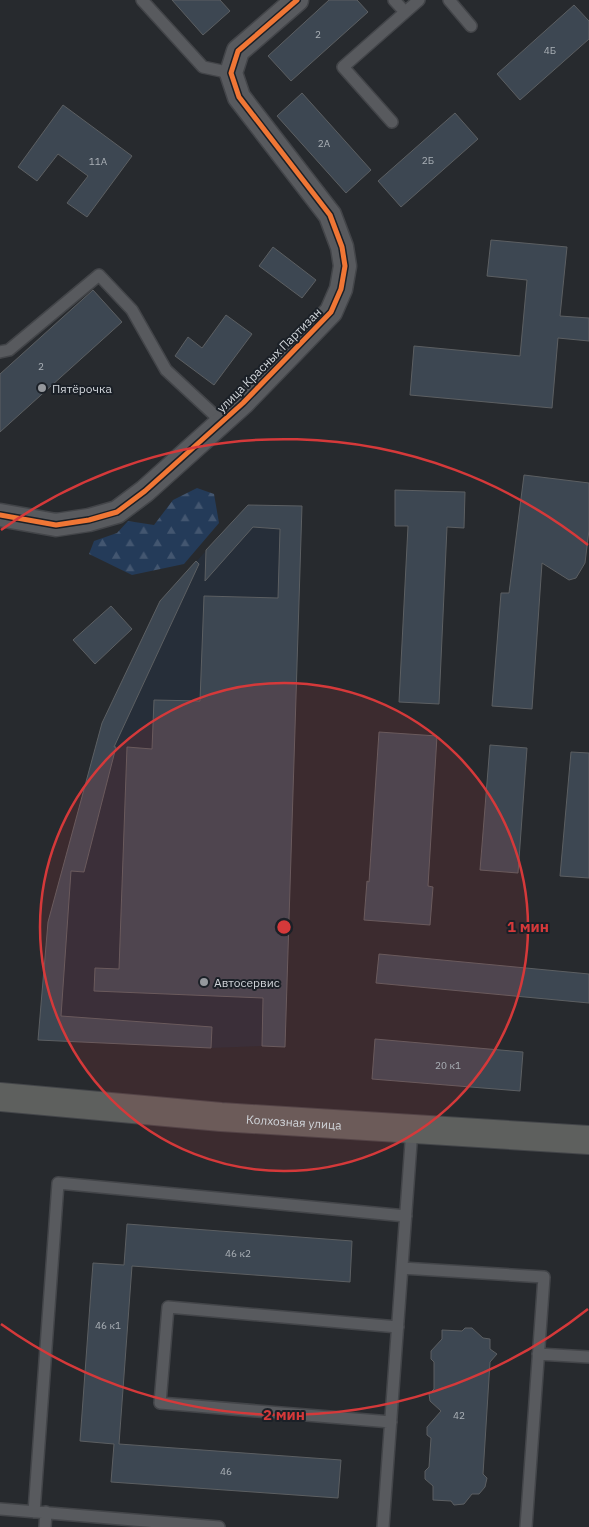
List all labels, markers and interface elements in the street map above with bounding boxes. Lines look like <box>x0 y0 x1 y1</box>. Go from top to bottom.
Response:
house number: 2 <box>315 28 321 41</box>
house number: 4Б <box>544 44 556 57</box>
house number: 2А <box>318 137 331 150</box>
house number: 2Б <box>422 154 434 167</box>
house number: 11А <box>89 155 108 168</box>
street label: улица Красных Партизан <box>214 305 324 415</box>
house number: 2 <box>38 360 44 373</box>
place label: Пятёрочка <box>52 381 112 396</box>
marker: Пятёрочка <box>36 382 48 394</box>
text: 1 мин <box>507 917 549 936</box>
centre of rings <box>275 918 293 936</box>
place label: Автосервис <box>214 975 280 990</box>
marker: Автосервис <box>198 976 210 988</box>
house number: 20 к1 <box>435 1059 461 1072</box>
street label: Колхозная улица <box>246 1111 343 1132</box>
house number: 46 к2 <box>225 1247 251 1260</box>
house number: 46 к1 <box>95 1319 121 1332</box>
text: 2 мин <box>263 1405 305 1424</box>
house number: 42 <box>453 1409 465 1422</box>
house number: 46 <box>220 1465 232 1478</box>

